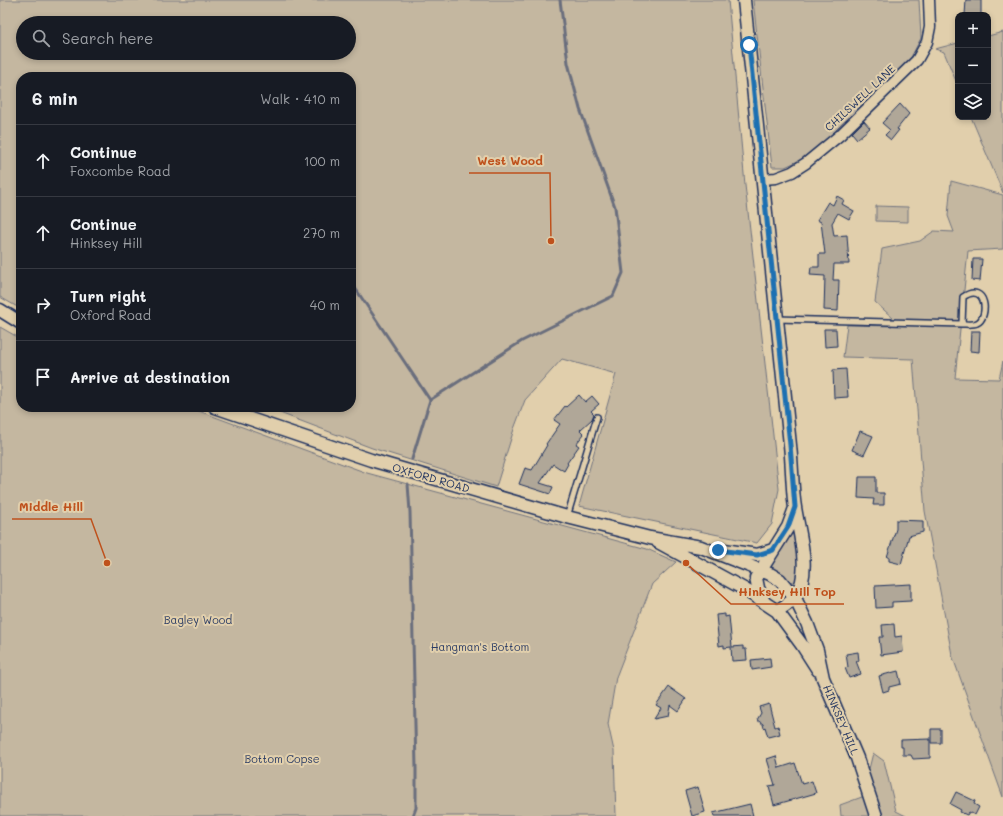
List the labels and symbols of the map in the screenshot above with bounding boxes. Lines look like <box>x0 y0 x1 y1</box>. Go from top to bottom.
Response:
route start <box>740 36 758 54</box>
street label: CHILSWELL LANE <box>821 61 898 134</box>
callout: West Wood <box>469 149 550 173</box>
text: West Wood <box>477 152 543 168</box>
street label: OXFORD ROAD <box>391 459 472 496</box>
callout: Middle Hill <box>12 495 91 519</box>
text: Middle Hill <box>19 498 83 514</box>
route end <box>709 541 727 559</box>
callout: Hinksey Hill Top <box>731 580 844 604</box>
text: Hinksey Hill Top <box>738 583 836 599</box>
park label: Bagley Wood <box>164 612 232 627</box>
park label: Hangman's Bottom <box>431 639 529 654</box>
street label: HINKSEY HILL <box>820 682 863 757</box>
park label: Bottom Copse <box>244 751 320 766</box>

